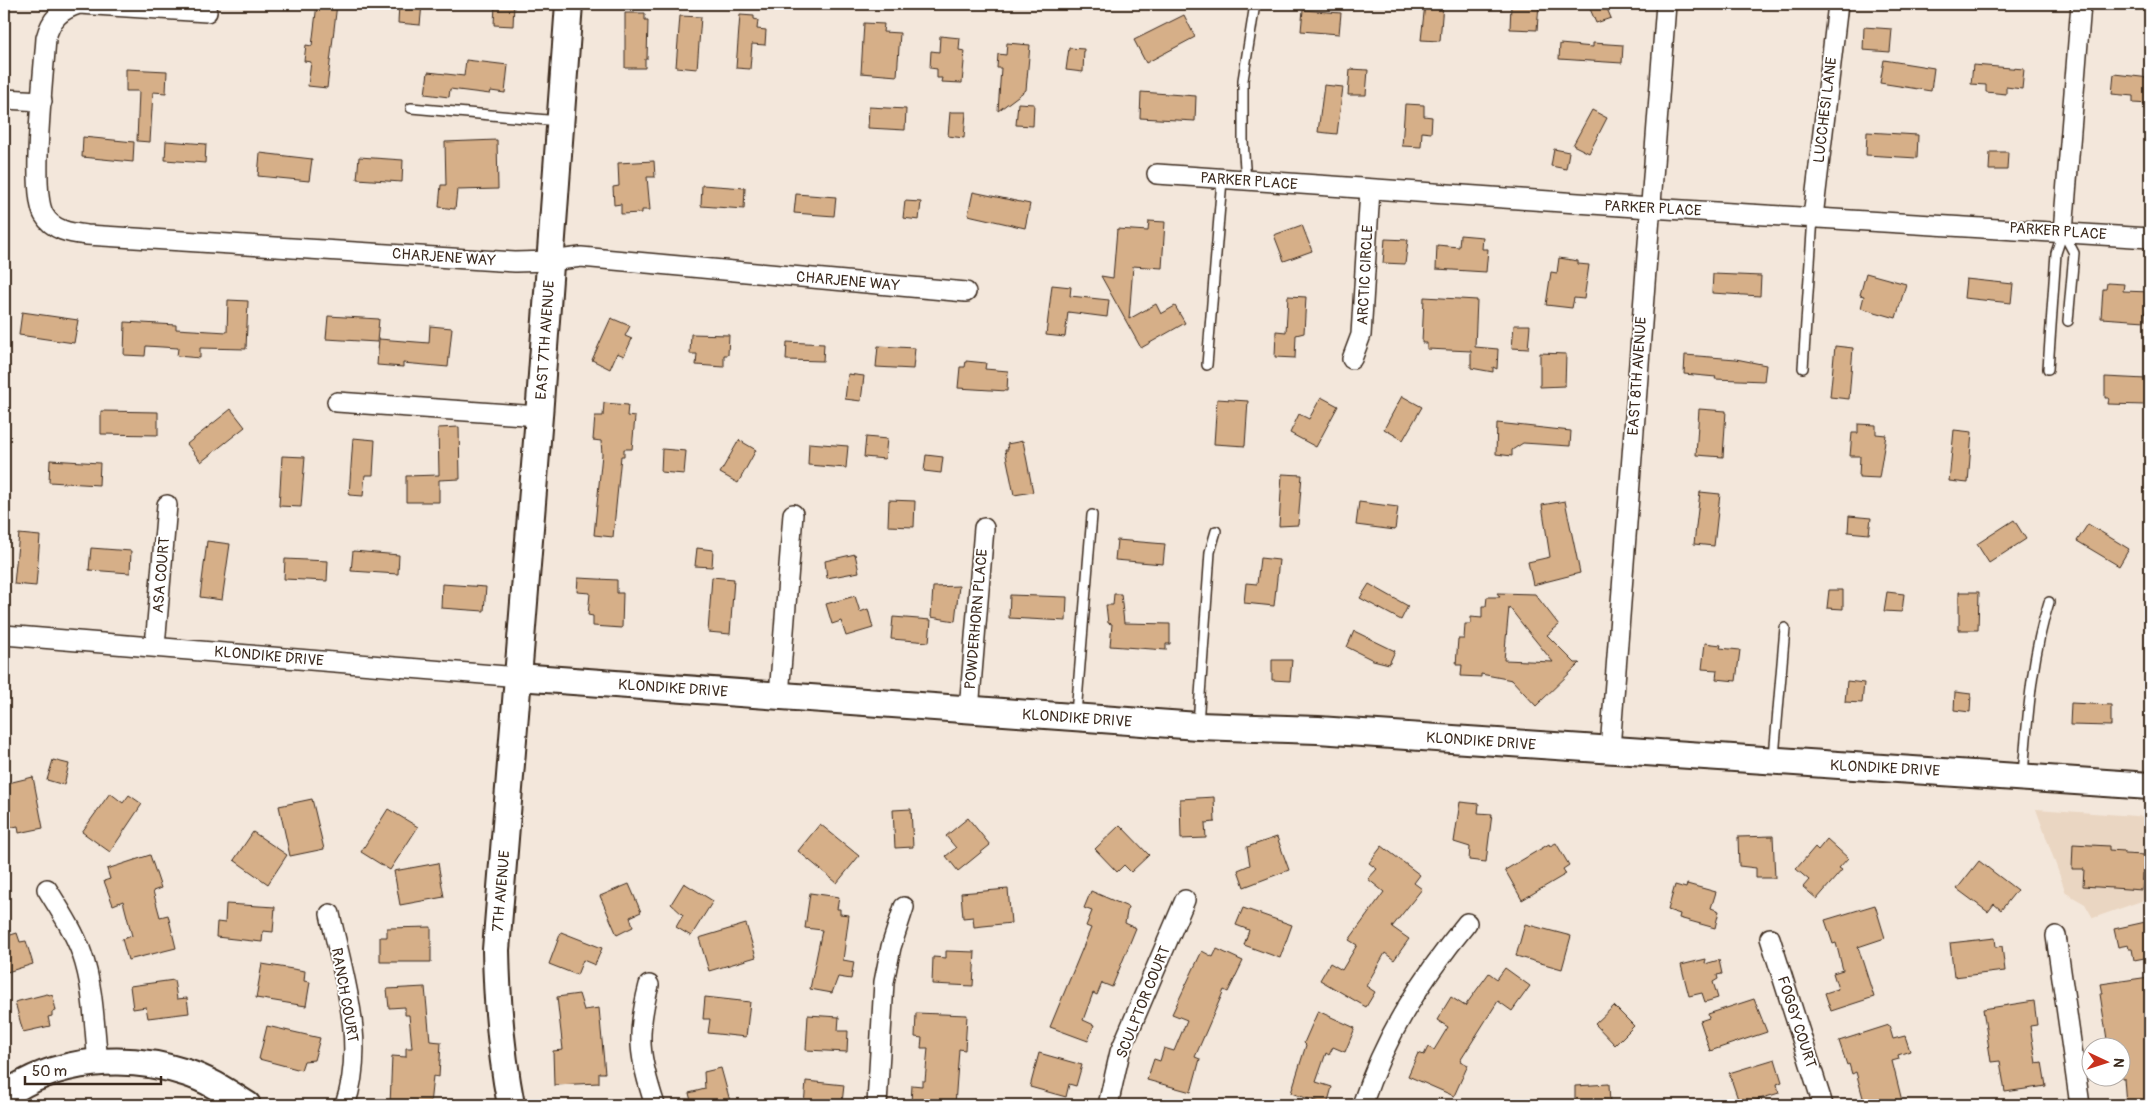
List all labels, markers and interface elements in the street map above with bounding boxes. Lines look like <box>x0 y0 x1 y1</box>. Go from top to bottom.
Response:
street label: LUCCHESI LANE <box>1810 56 1841 164</box>
street label: PARKER PLACE <box>1200 169 1298 194</box>
street label: PARKER PLACE <box>1604 196 1702 221</box>
street label: PARKER PLACE <box>2009 219 2107 244</box>
street label: ARCTIC CIRCLE <box>1353 224 1378 326</box>
street label: CHARJENE WAY <box>391 244 497 271</box>
street label: CHARJENE WAY <box>795 268 901 296</box>
street label: EAST 7TH AVENUE <box>532 280 559 400</box>
street label: EAST 8TH AVENUE <box>1624 316 1651 436</box>
street label: ASA COURT <box>149 536 174 614</box>
street label: POWDERHORN PLACE <box>961 548 992 690</box>
street label: KLONDIKE DRIVE <box>213 642 325 671</box>
street label: KLONDIKE DRIVE <box>617 675 729 702</box>
street label: KLONDIKE DRIVE <box>1021 705 1133 732</box>
street label: KLONDIKE DRIVE <box>1425 728 1537 755</box>
street label: KLONDIKE DRIVE <box>1830 756 1941 781</box>
street label: 7TH AVENUE <box>488 849 515 933</box>
street label: SCULPTOR COURT <box>1112 943 1175 1061</box>
street label: RANCH COURT <box>327 946 362 1044</box>
street label: FOGGY COURT <box>1773 974 1820 1071</box>
north arrow <box>2082 1036 2132 1086</box>
scale bar <box>25 1054 161 1086</box>
text: N <box>2110 1058 2127 1068</box>
text: 50 m <box>32 1062 67 1081</box>

